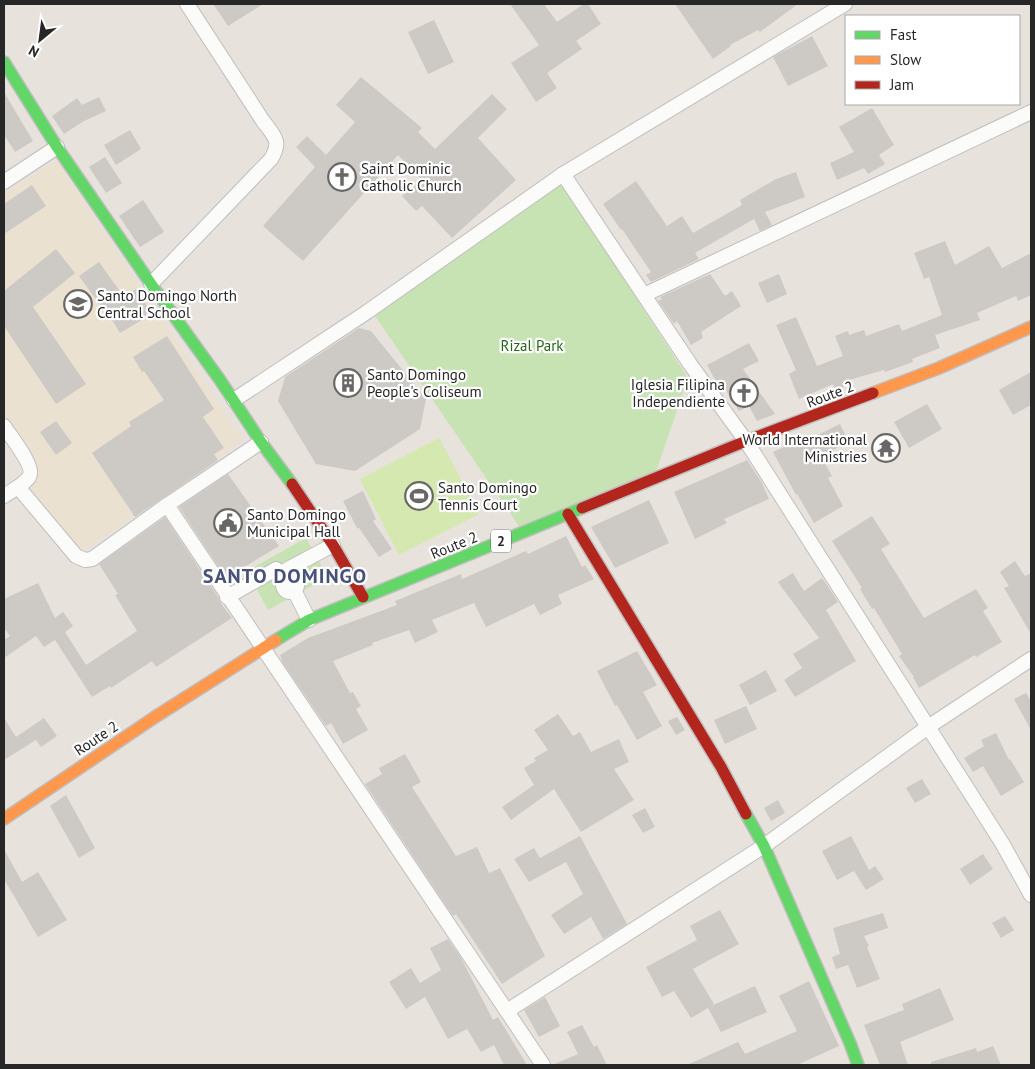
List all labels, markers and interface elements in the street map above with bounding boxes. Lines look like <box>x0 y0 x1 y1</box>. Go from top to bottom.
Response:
north arrow <box>15 15 65 65</box>
legend <box>845 15 1020 105</box>
text: Fast <box>890 25 917 44</box>
text: N <box>25 41 42 61</box>
text: Slow <box>890 50 921 69</box>
text: Jam <box>889 75 914 94</box>
place label: Saint Dominic Catholic Church <box>361 159 462 195</box>
church icon: Saint Dominic Catholic Church <box>327 162 357 192</box>
place label: Santo Domingo North Central School <box>97 286 237 322</box>
school or university icon: Santo Domingo North Central School <box>63 289 93 319</box>
park label: Rizal Park <box>500 336 564 355</box>
place label: Santo Domingo People's Coliseum <box>367 365 482 401</box>
building icon: Santo Domingo People's Coliseum <box>333 368 363 398</box>
place label: Iglesia Filipina Independiente <box>631 375 725 411</box>
street label: Route 2 <box>804 376 856 412</box>
church icon: Iglesia Filipina Independiente <box>729 378 759 408</box>
place label: World International Ministries <box>743 430 868 466</box>
temple icon: World International Ministries <box>871 433 901 463</box>
place label: Santo Domingo Tennis Court <box>438 478 537 514</box>
sports icon: Santo Domingo Tennis Court <box>404 481 434 511</box>
place label: Santo Domingo Municipal Hall <box>247 505 346 541</box>
public building icon: Santo Domingo Municipal Hall <box>213 508 243 538</box>
street label: Route 2 <box>428 527 480 563</box>
road number: 2 <box>491 530 511 552</box>
district label: SANTO DOMINGO <box>203 563 367 589</box>
street label: Route 2 <box>70 716 122 760</box>

